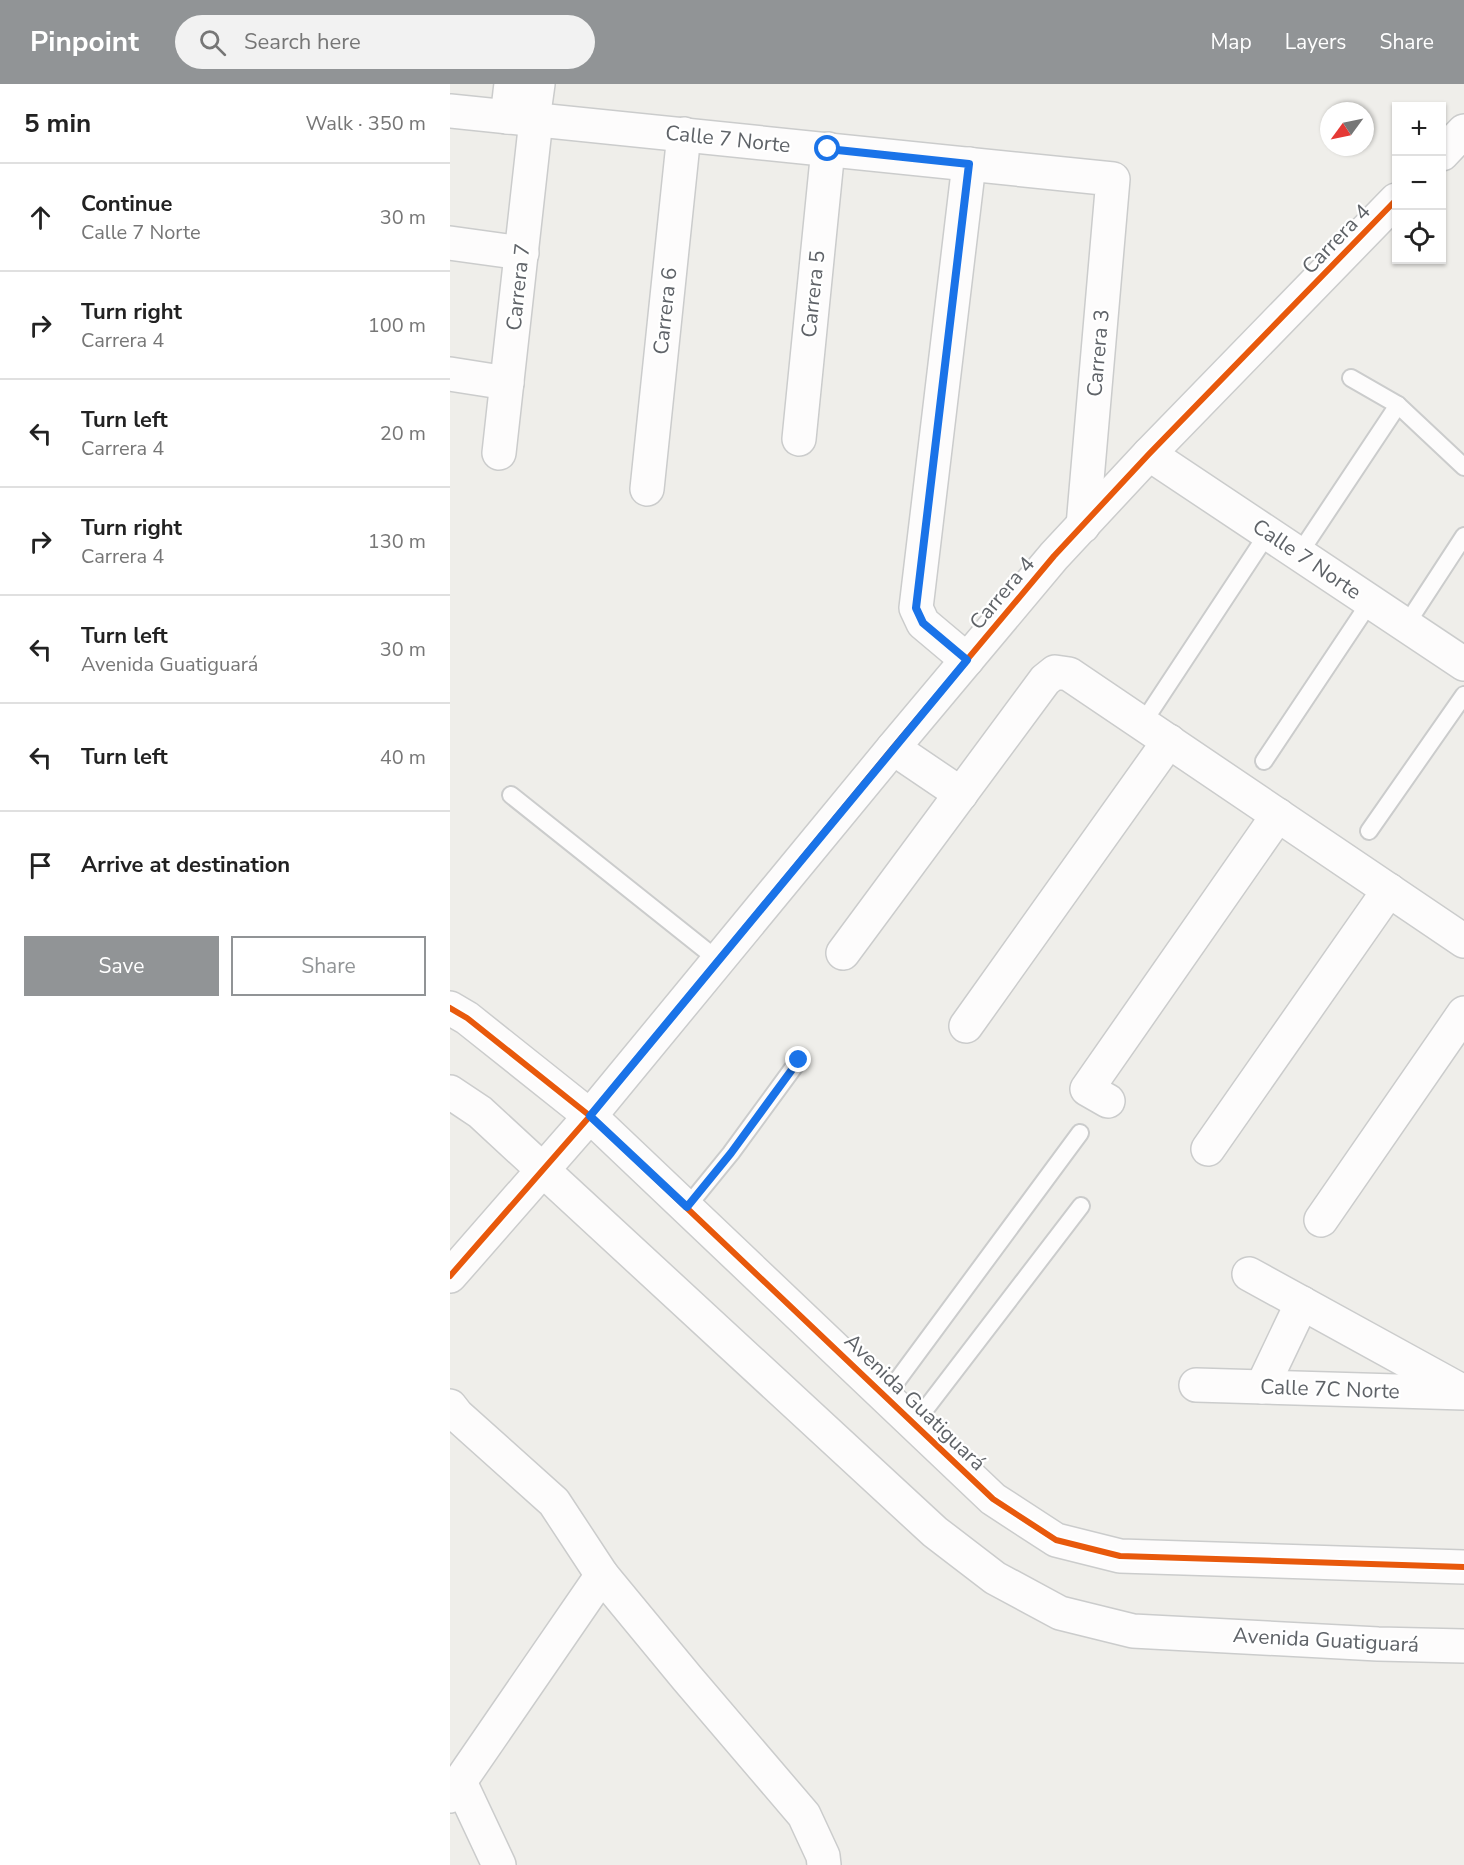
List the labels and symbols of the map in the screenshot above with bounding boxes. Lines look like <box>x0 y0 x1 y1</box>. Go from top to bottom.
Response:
north arrow <box>1320 102 1374 156</box>
street label: Calle 7 Norte <box>664 119 792 159</box>
route start <box>814 135 840 161</box>
street label: Carrera 4 <box>1296 198 1376 280</box>
street label: Carrera 7 <box>500 242 536 332</box>
street label: Carrera 5 <box>795 249 831 339</box>
street label: Carrera 6 <box>647 266 683 356</box>
street label: Carrera 3 <box>1080 308 1116 398</box>
street label: Calle 7 Norte <box>1247 512 1367 606</box>
street label: Carrera 4 <box>963 550 1041 636</box>
route end <box>785 1046 811 1072</box>
street label: Avenida Guatiguará <box>838 1327 992 1477</box>
street label: Calle 7C Norte <box>1260 1373 1400 1405</box>
street label: Avenida Guatiguará <box>1232 1621 1420 1659</box>

